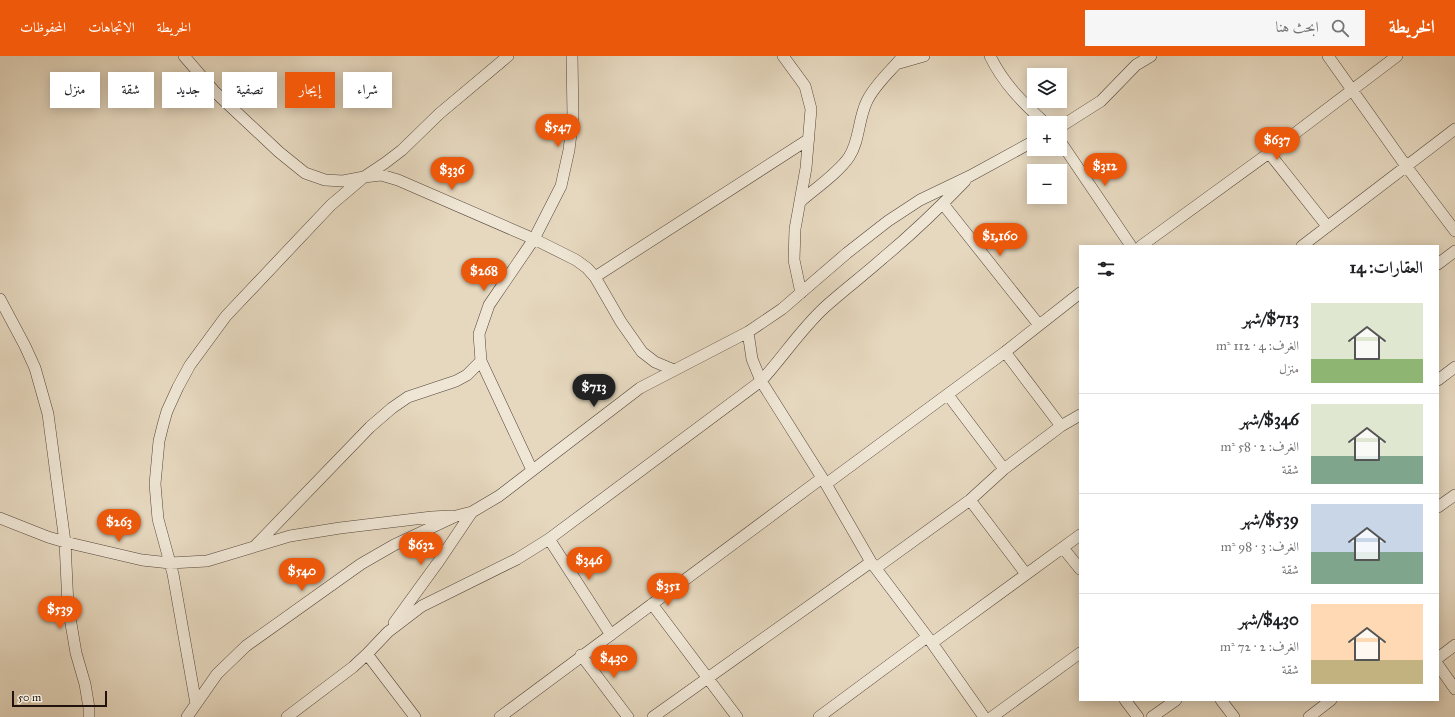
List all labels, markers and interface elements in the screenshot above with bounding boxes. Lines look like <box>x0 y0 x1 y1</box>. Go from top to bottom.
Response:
search box <box>1085 10 1365 46</box>
text: الخريطة <box>1389 15 1435 38</box>
icon: search <box>1329 17 1351 39</box>
text: ابحث هنا <box>1276 18 1319 36</box>
text: المحفوظات <box>20 19 66 36</box>
text: الاتجاهات <box>88 19 135 36</box>
text: الخريطة <box>157 19 191 36</box>
map controls <box>1027 68 1067 204</box>
button: layers <box>1027 68 1067 108</box>
chip: منزل <box>50 72 100 108</box>
chip: شقة <box>108 72 154 108</box>
chip: جديد <box>162 72 214 108</box>
chip: تصفية <box>222 72 277 108</box>
chip: إيجار <box>285 72 335 108</box>
chip: شراء <box>343 72 392 108</box>
pin: $547 <box>534 114 582 148</box>
button: + <box>1027 116 1067 156</box>
text: $547 <box>544 119 572 135</box>
pin: $637 <box>1253 127 1301 161</box>
text: $637 <box>1264 132 1290 148</box>
pin: $312 <box>1081 153 1129 187</box>
pin: $336 <box>428 157 476 191</box>
text: $312 <box>1093 158 1117 174</box>
text: $336 <box>440 162 464 178</box>
button: − <box>1027 164 1067 204</box>
pin: $1,160 <box>967 223 1033 257</box>
text: $1,160 <box>982 228 1018 244</box>
text: العقارات: 14 <box>1349 257 1423 278</box>
pin: $268 <box>460 258 508 292</box>
icon: filters <box>1095 258 1117 280</box>
text: $268 <box>470 263 498 279</box>
text: $713/شهر <box>1242 308 1299 329</box>
icon: home <box>1343 319 1391 367</box>
text: الغرف: 4 · 112 m² <box>1216 338 1299 354</box>
text: منزل <box>1279 361 1299 377</box>
pin: $713 <box>570 374 618 408</box>
text: $713 <box>581 379 607 395</box>
text: $346/شهر <box>1240 409 1299 430</box>
icon: home <box>1343 420 1391 468</box>
text: الغرف: 2 · 58 m² <box>1220 439 1299 455</box>
text: شقة <box>1282 462 1299 478</box>
pin: $263 <box>95 509 143 543</box>
text: $539/شهر <box>1241 509 1299 530</box>
text: $263 <box>106 514 132 530</box>
icon: home <box>1343 520 1391 568</box>
pin: $632 <box>397 532 445 566</box>
text: $632 <box>408 537 434 553</box>
text: الغرف: 3 · 98 m² <box>1221 539 1299 555</box>
pin: $346 <box>565 547 613 581</box>
text: $346 <box>576 552 602 568</box>
pin: $540 <box>278 558 326 592</box>
text: شقة <box>1282 562 1299 578</box>
text: $540 <box>288 563 316 579</box>
pin: $351 <box>644 573 692 607</box>
text: $351 <box>656 578 680 594</box>
pin: $539 <box>36 596 84 630</box>
text: $539 <box>47 601 73 617</box>
text: $430/شهر <box>1239 609 1299 630</box>
icon: home <box>1343 620 1391 668</box>
text: الغرف: 2 · 72 m² <box>1220 639 1299 655</box>
pin: $430 <box>590 645 638 679</box>
text: $430 <box>600 650 628 666</box>
text: شقة <box>1282 662 1299 678</box>
scale bar <box>12 689 107 708</box>
text: 50 m <box>18 691 41 704</box>

